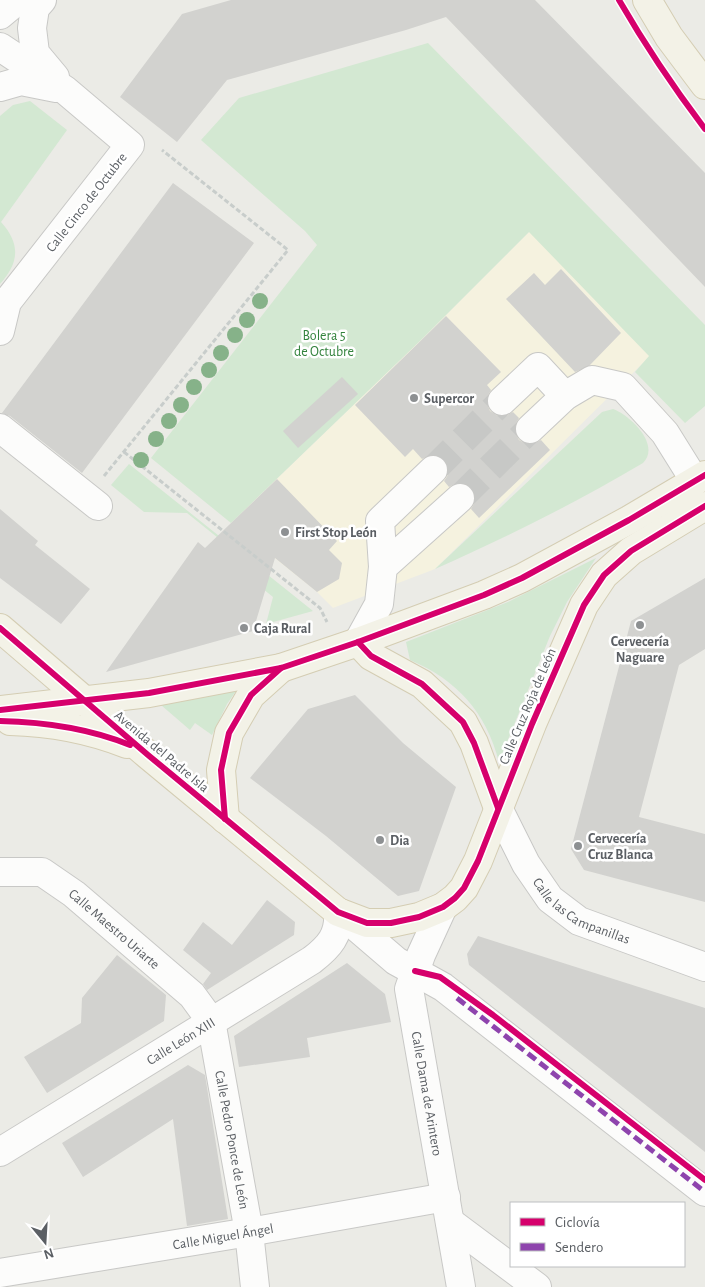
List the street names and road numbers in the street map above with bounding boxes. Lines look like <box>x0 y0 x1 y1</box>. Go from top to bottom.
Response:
street label: Calle Cinco de Octubre <box>44 150 130 255</box>
street label: Calle Cruz Roja de León <box>497 646 559 767</box>
street label: Avenida del Padre Isla <box>111 708 212 796</box>
street label: Calle las Campanillas <box>530 876 632 947</box>
street label: Calle Maestro Uriarte <box>66 887 162 972</box>
street label: Calle León XIII <box>144 1015 218 1068</box>
street label: Calle Dama de Arintero <box>409 1030 444 1157</box>
street label: Calle Pedro Ponce de León <box>212 1069 251 1210</box>
street label: Calle Miguel Ángel <box>172 1222 275 1252</box>

